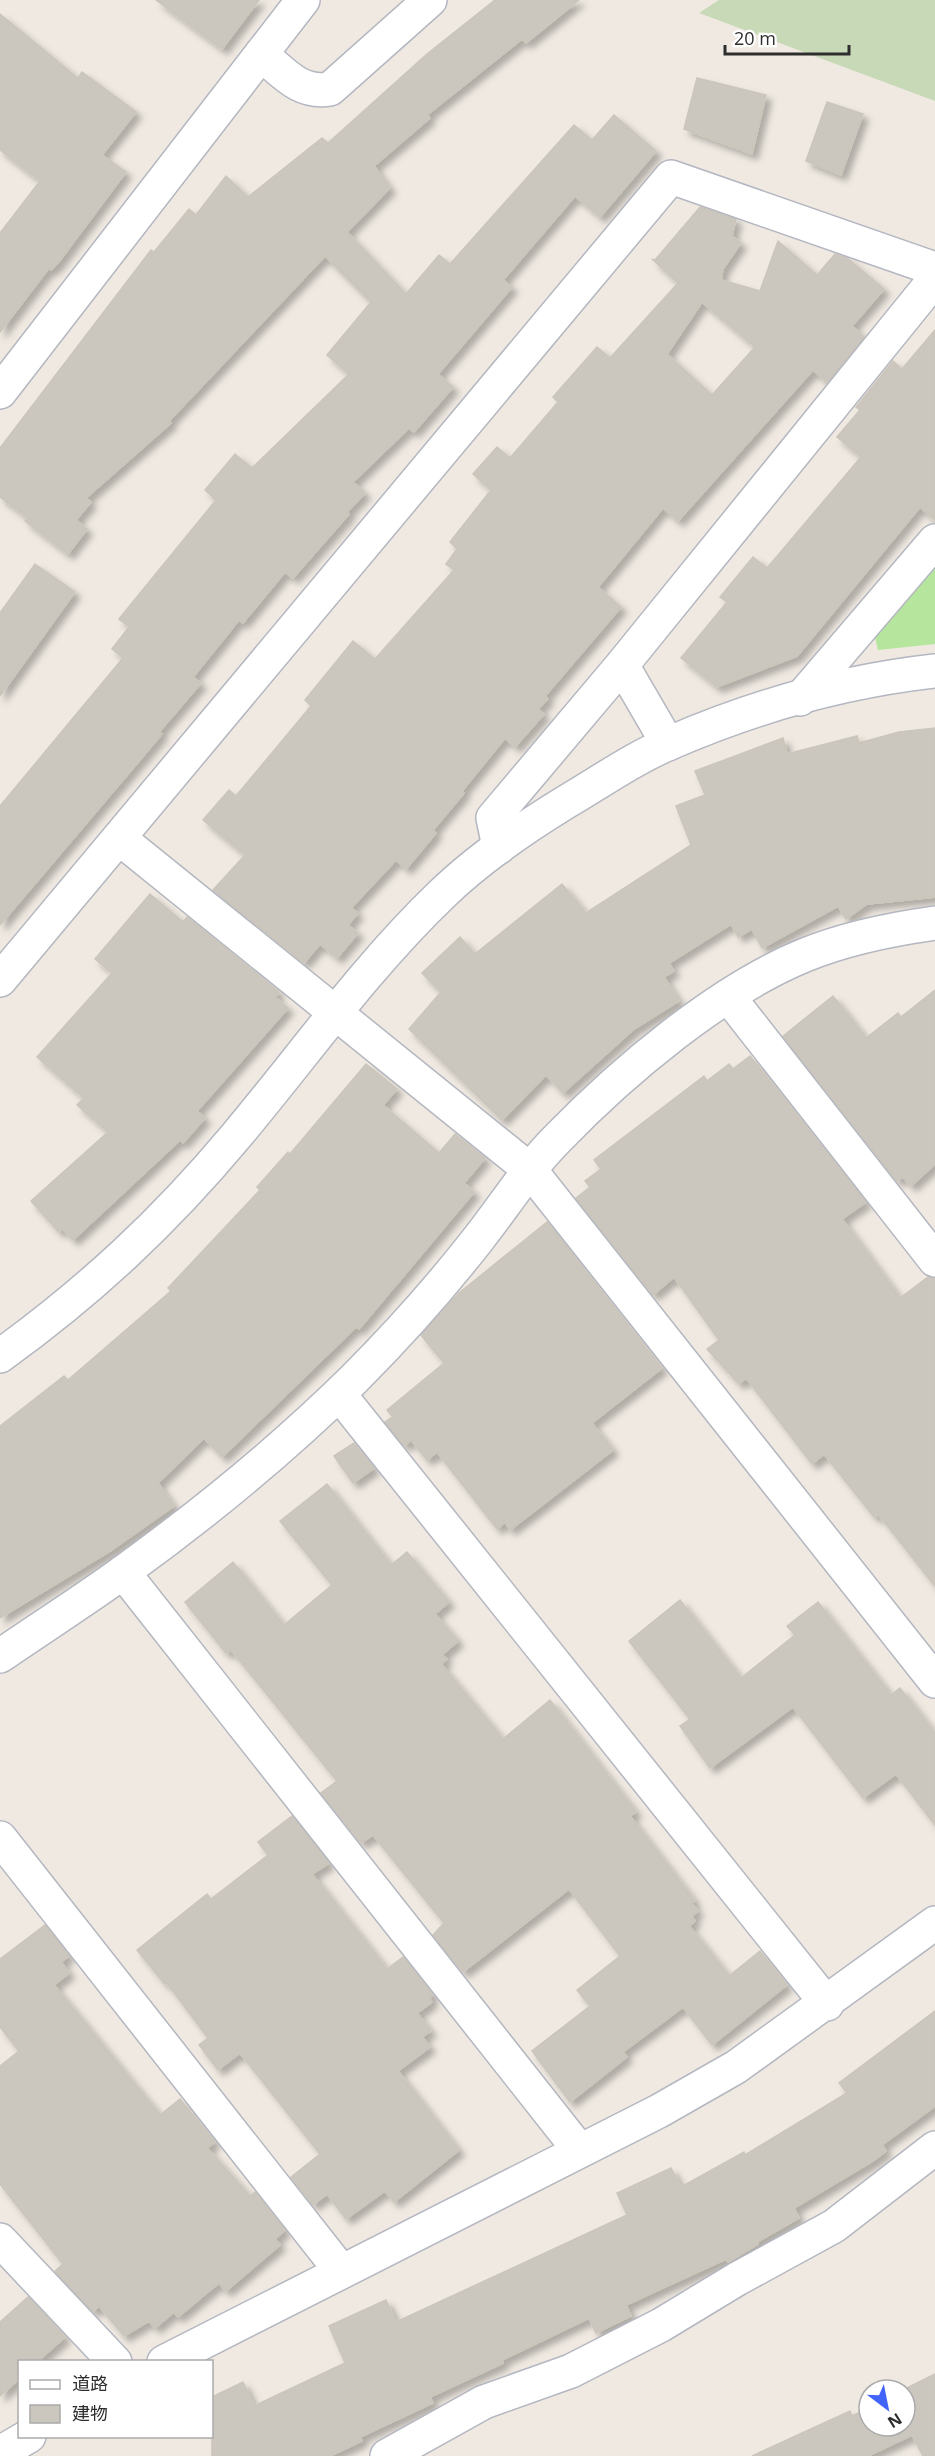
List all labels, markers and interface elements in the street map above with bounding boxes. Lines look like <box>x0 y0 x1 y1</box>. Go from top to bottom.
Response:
scale bar <box>725 18 850 56</box>
text: 20 m <box>734 26 776 50</box>
legend <box>18 2360 213 2438</box>
text: 道路 <box>72 2371 108 2395</box>
north arrow <box>857 2378 917 2438</box>
text: 建物 <box>72 2401 108 2425</box>
text: N <box>884 2408 906 2433</box>

